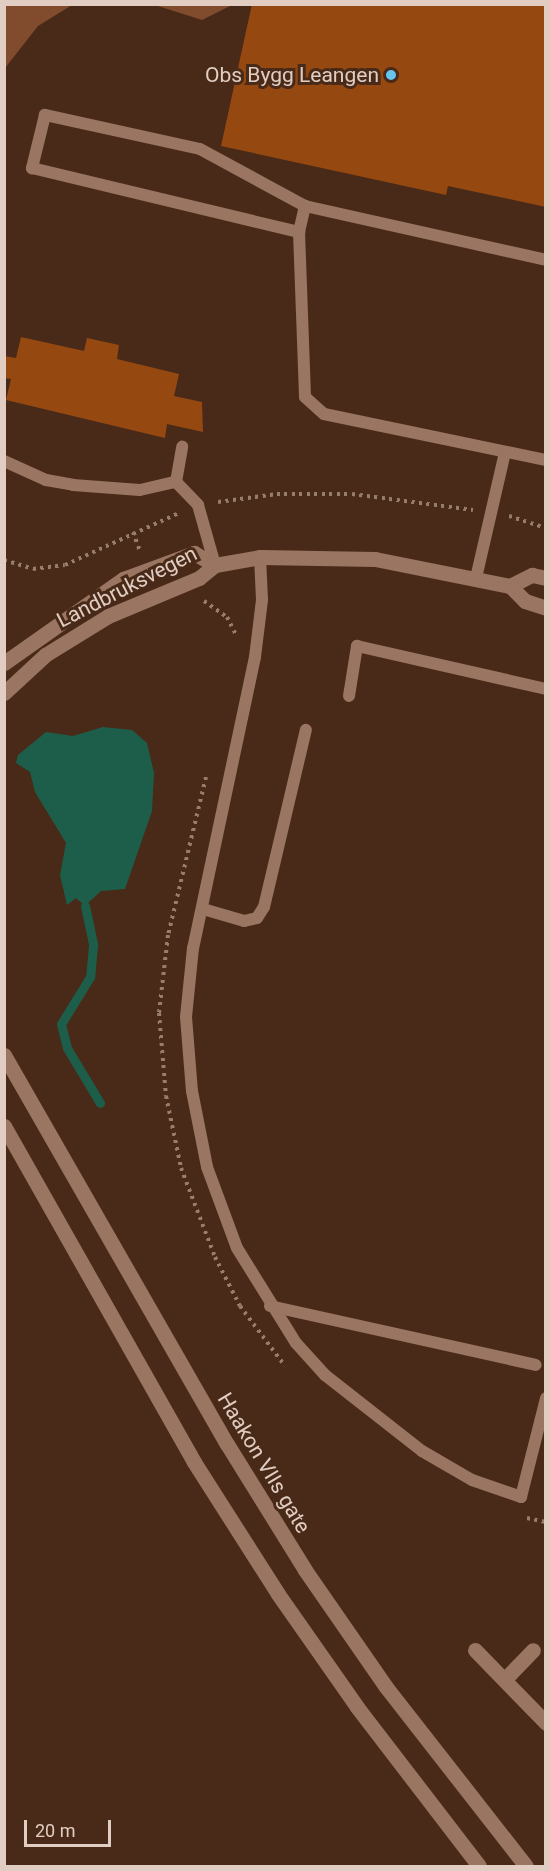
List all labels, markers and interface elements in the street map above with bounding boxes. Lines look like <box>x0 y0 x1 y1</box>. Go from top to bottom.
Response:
place label: Obs Bygg Leangen <box>205 62 379 88</box>
marker: Obs Bygg Leangen <box>384 68 398 82</box>
street label: Landbruksvegen <box>53 541 201 633</box>
street label: Haakon VIIs gate <box>212 1388 316 1538</box>
scale bar <box>27 1808 114 1846</box>
text: 20 m <box>35 1820 75 1841</box>

